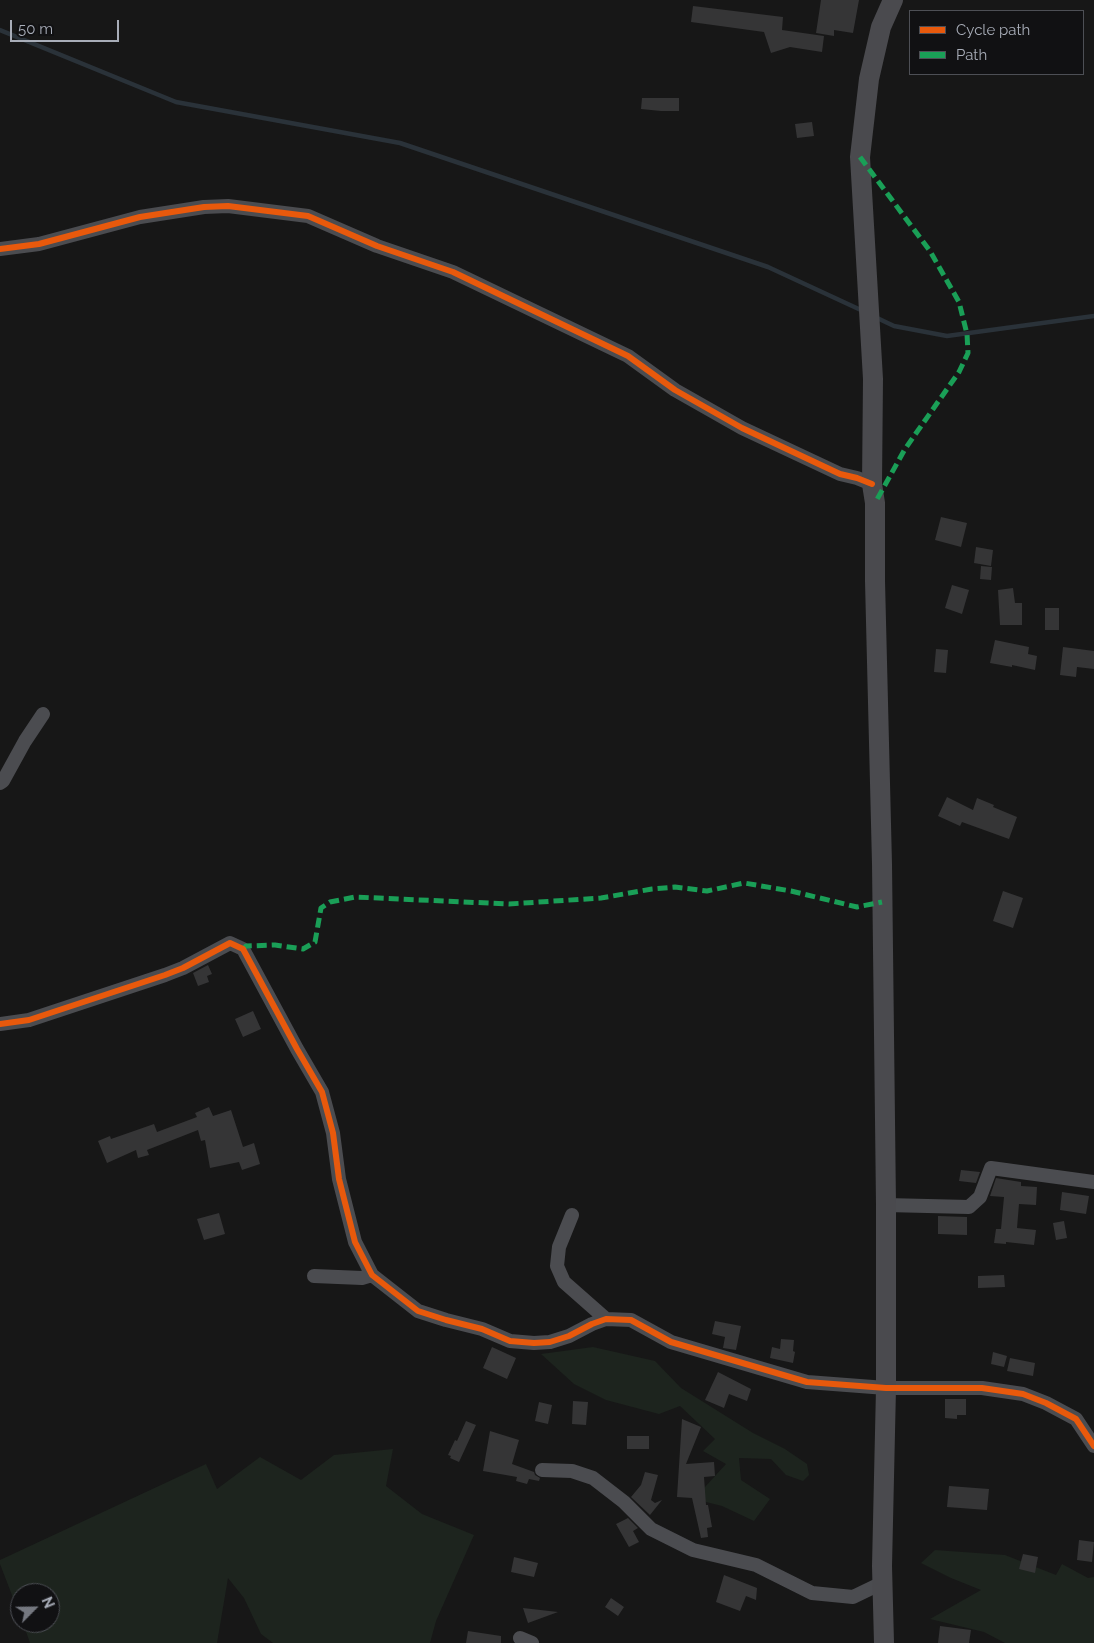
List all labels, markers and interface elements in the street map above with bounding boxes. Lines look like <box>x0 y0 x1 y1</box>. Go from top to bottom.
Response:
scale bar <box>12 10 121 42</box>
legend <box>909 10 1084 75</box>
text: 50 m <box>18 20 53 38</box>
text: Cycle path <box>956 21 1030 39</box>
text: Path <box>956 46 987 64</box>
north arrow <box>10 1583 60 1633</box>
text: N <box>38 1594 57 1611</box>

